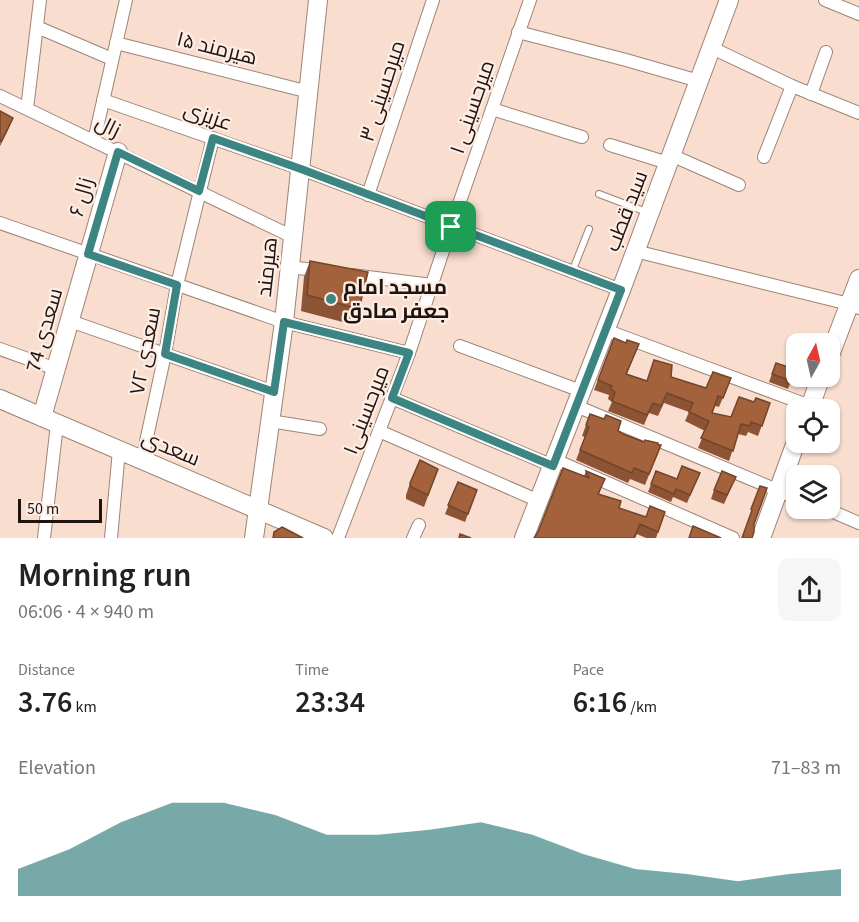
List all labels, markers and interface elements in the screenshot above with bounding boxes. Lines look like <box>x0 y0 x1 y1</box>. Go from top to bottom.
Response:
street label: هیرمند ۱۵ <box>173 23 261 73</box>
street label: میرحسینی ۳ <box>352 36 412 146</box>
street label: میرحسینی ۱ <box>442 56 502 158</box>
street label: عزیزی <box>180 94 236 138</box>
street label: زال <box>90 107 126 145</box>
street label: سید قطب <box>597 166 655 256</box>
street label: زال ۶ <box>61 174 101 220</box>
pin <box>425 201 476 252</box>
icon: arrive <box>434 210 467 243</box>
street label: هیرمند <box>249 236 285 298</box>
place label: مسجد امام جعفر صادق <box>343 272 449 326</box>
street label: سعدی 74 <box>18 285 70 375</box>
marker: مسجد امام جعفر صادق <box>324 292 338 306</box>
street label: سعدی ۷۲ <box>122 304 168 398</box>
north arrow <box>786 333 840 387</box>
map controls <box>786 333 840 519</box>
street label: میرحسینی۱ <box>335 361 397 459</box>
button: locate <box>786 399 840 453</box>
street label: سعدی <box>137 422 205 474</box>
button: layers <box>786 465 840 519</box>
scale bar <box>18 496 102 524</box>
text: 50 m <box>27 498 59 520</box>
text: Morning run <box>18 552 192 599</box>
button: share <box>778 558 841 621</box>
text: 06:06 · 4 × 940 m <box>18 598 154 626</box>
text: Distance <box>18 659 75 681</box>
text: Time <box>295 659 329 681</box>
text: Pace <box>573 659 604 681</box>
text: 3.76 <box>18 681 72 724</box>
text: 23:34 <box>295 681 365 724</box>
text: 6:16 <box>573 681 627 724</box>
text: km <box>72 696 97 718</box>
text: /km <box>627 696 657 718</box>
text: Elevation <box>18 754 96 782</box>
text: 71–83 m <box>771 754 841 782</box>

